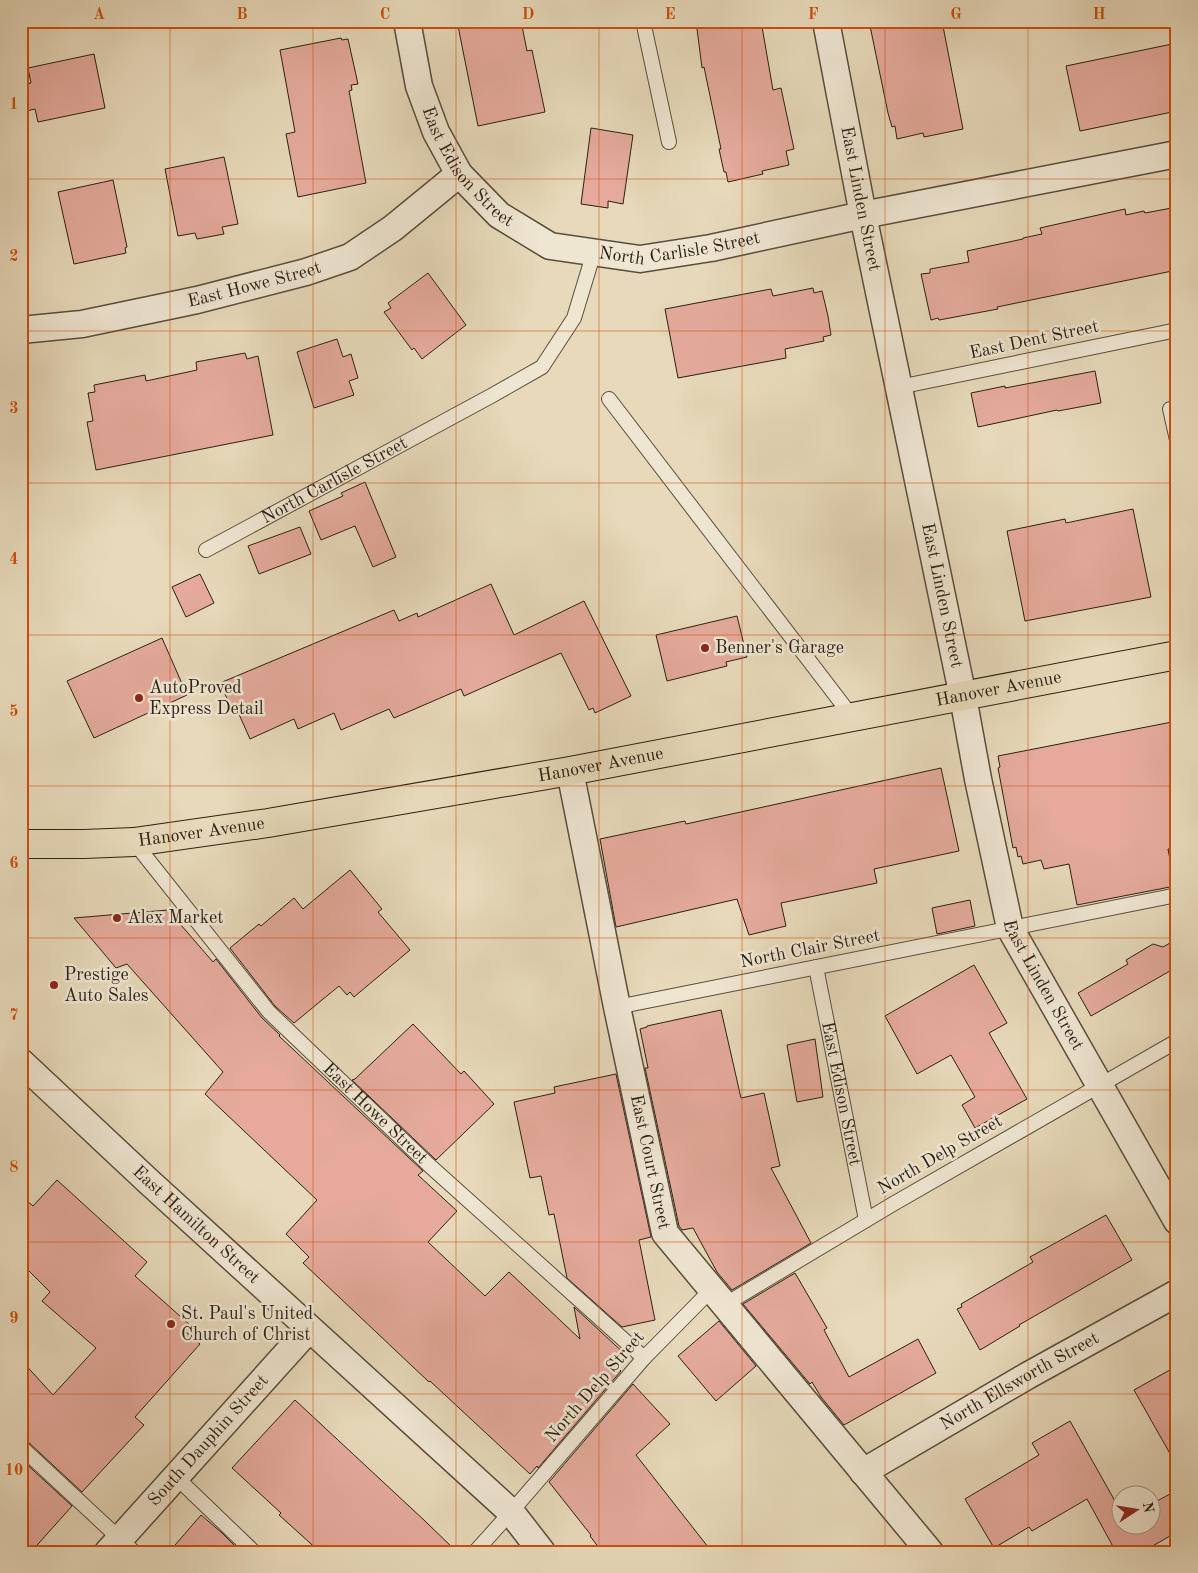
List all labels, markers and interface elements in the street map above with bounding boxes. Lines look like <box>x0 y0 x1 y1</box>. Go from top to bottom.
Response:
text: A <box>93 7 105 23</box>
text: B <box>236 7 248 23</box>
text: C <box>380 7 390 23</box>
text: D <box>522 7 534 23</box>
text: E <box>664 7 676 23</box>
text: F <box>808 7 819 23</box>
text: G <box>950 7 962 23</box>
text: H <box>1092 7 1106 23</box>
text: 1 <box>9 97 19 113</box>
street label: East Edison Street <box>418 104 516 230</box>
street label: East Linden Street <box>837 125 883 273</box>
street label: North Carlisle Street <box>598 229 762 269</box>
text: 2 <box>9 249 19 265</box>
street label: East Howe Street <box>186 258 324 311</box>
street label: East Dent Street <box>968 318 1100 362</box>
text: 3 <box>9 401 19 417</box>
street label: North Carlisle Street <box>258 434 411 527</box>
street label: East Linden Street <box>918 521 966 669</box>
text: 4 <box>9 552 19 568</box>
place label: Benner's Garage <box>715 639 844 657</box>
marker: Benner's Garage <box>699 642 711 654</box>
street label: Hanover Avenue <box>934 668 1063 710</box>
place label: AutoProved Express Detail <box>149 679 264 718</box>
marker: AutoProved Express Detail <box>133 692 145 704</box>
text: 5 <box>9 704 19 720</box>
street label: Hanover Avenue <box>536 744 665 785</box>
street label: Hanover Avenue <box>137 815 266 850</box>
text: 6 <box>9 856 19 872</box>
place label: Alex Market <box>127 909 224 927</box>
marker: Alex Market <box>111 912 123 924</box>
street label: East Linden Street <box>999 918 1087 1053</box>
street label: North Clair Street <box>739 927 881 971</box>
place label: Prestige Auto Sales <box>64 966 149 1005</box>
marker: Prestige Auto Sales <box>48 979 60 991</box>
text: 7 <box>9 1008 19 1024</box>
street label: East Edison Street <box>818 1020 864 1167</box>
street label: East Howe Street <box>319 1060 431 1168</box>
street label: East Court Street <box>627 1093 673 1231</box>
street label: North Delp Street <box>875 1112 1005 1198</box>
text: 8 <box>9 1160 19 1176</box>
street label: East Hamilton Street <box>129 1162 263 1287</box>
place label: St. Paul's United Church of Christ <box>181 1305 313 1344</box>
text: 9 <box>9 1311 19 1327</box>
marker: St. Paul's United Church of Christ <box>165 1318 177 1330</box>
street label: North Delp Street <box>542 1328 648 1446</box>
street label: North Ellsworth Street <box>937 1329 1102 1434</box>
street label: South Dauphin Street <box>145 1371 272 1510</box>
text: 10 <box>5 1463 23 1479</box>
north arrow <box>1110 1486 1160 1536</box>
text: N <box>1140 1501 1156 1514</box>

